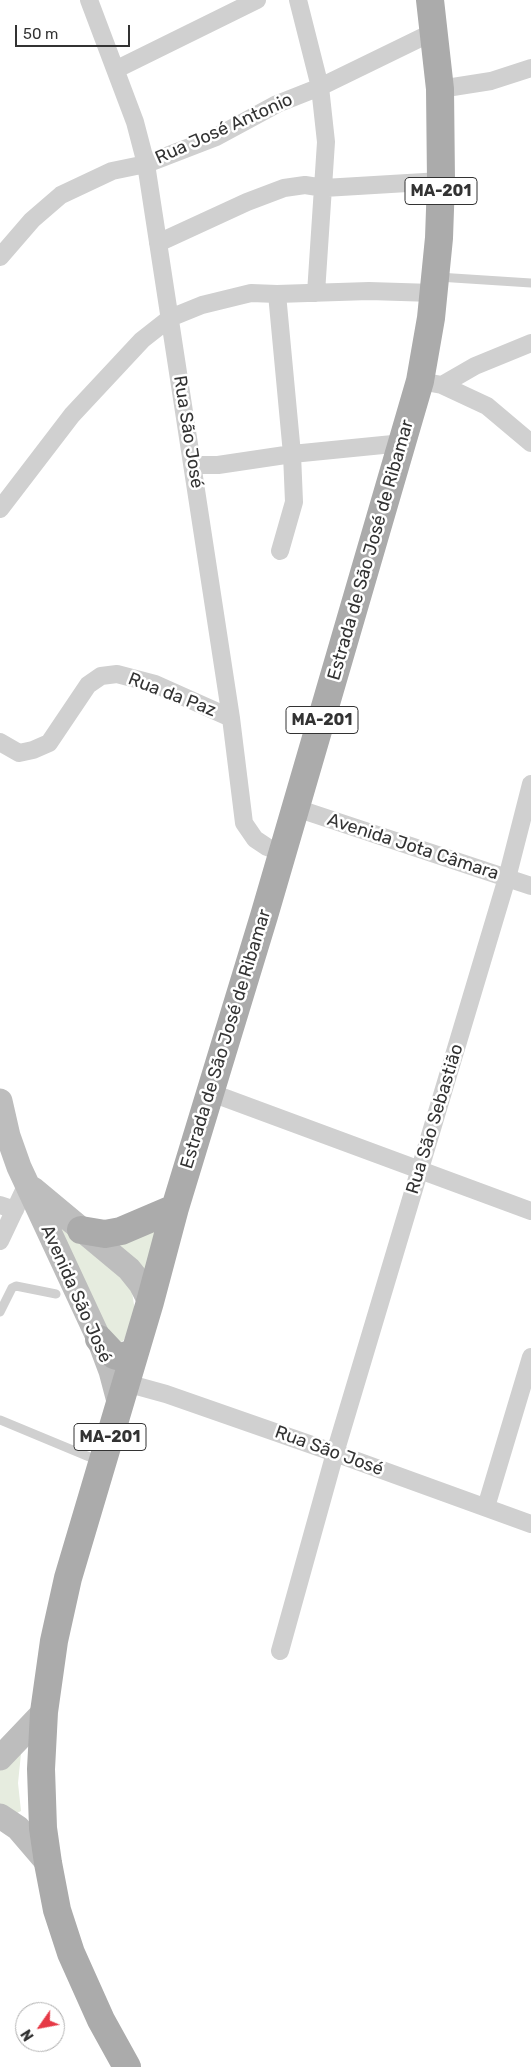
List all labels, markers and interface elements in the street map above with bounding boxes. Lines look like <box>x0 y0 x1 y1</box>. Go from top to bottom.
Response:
scale bar <box>18 15 132 47</box>
text: 50 m <box>23 25 58 43</box>
street label: Rua José Antonio <box>152 89 296 169</box>
road number: MA-201 <box>405 178 477 205</box>
street label: Rua São José <box>168 374 208 490</box>
street label: Estrada de São José de Ribamar <box>323 417 419 683</box>
street label: Rua da Paz <box>125 668 219 722</box>
road number: MA-201 <box>286 706 358 734</box>
street label: Avenida Jota Câmara <box>325 809 501 885</box>
street label: Estrada de São José de Ribamar <box>176 907 276 1171</box>
street label: Rua São Sebastião <box>402 1041 468 1197</box>
street label: Avenida São José <box>36 1222 116 1366</box>
street label: Rua São José <box>272 1421 386 1481</box>
road number: MA-201 <box>74 1424 146 1450</box>
north arrow <box>15 2002 65 2052</box>
text: N <box>18 2026 38 2044</box>

